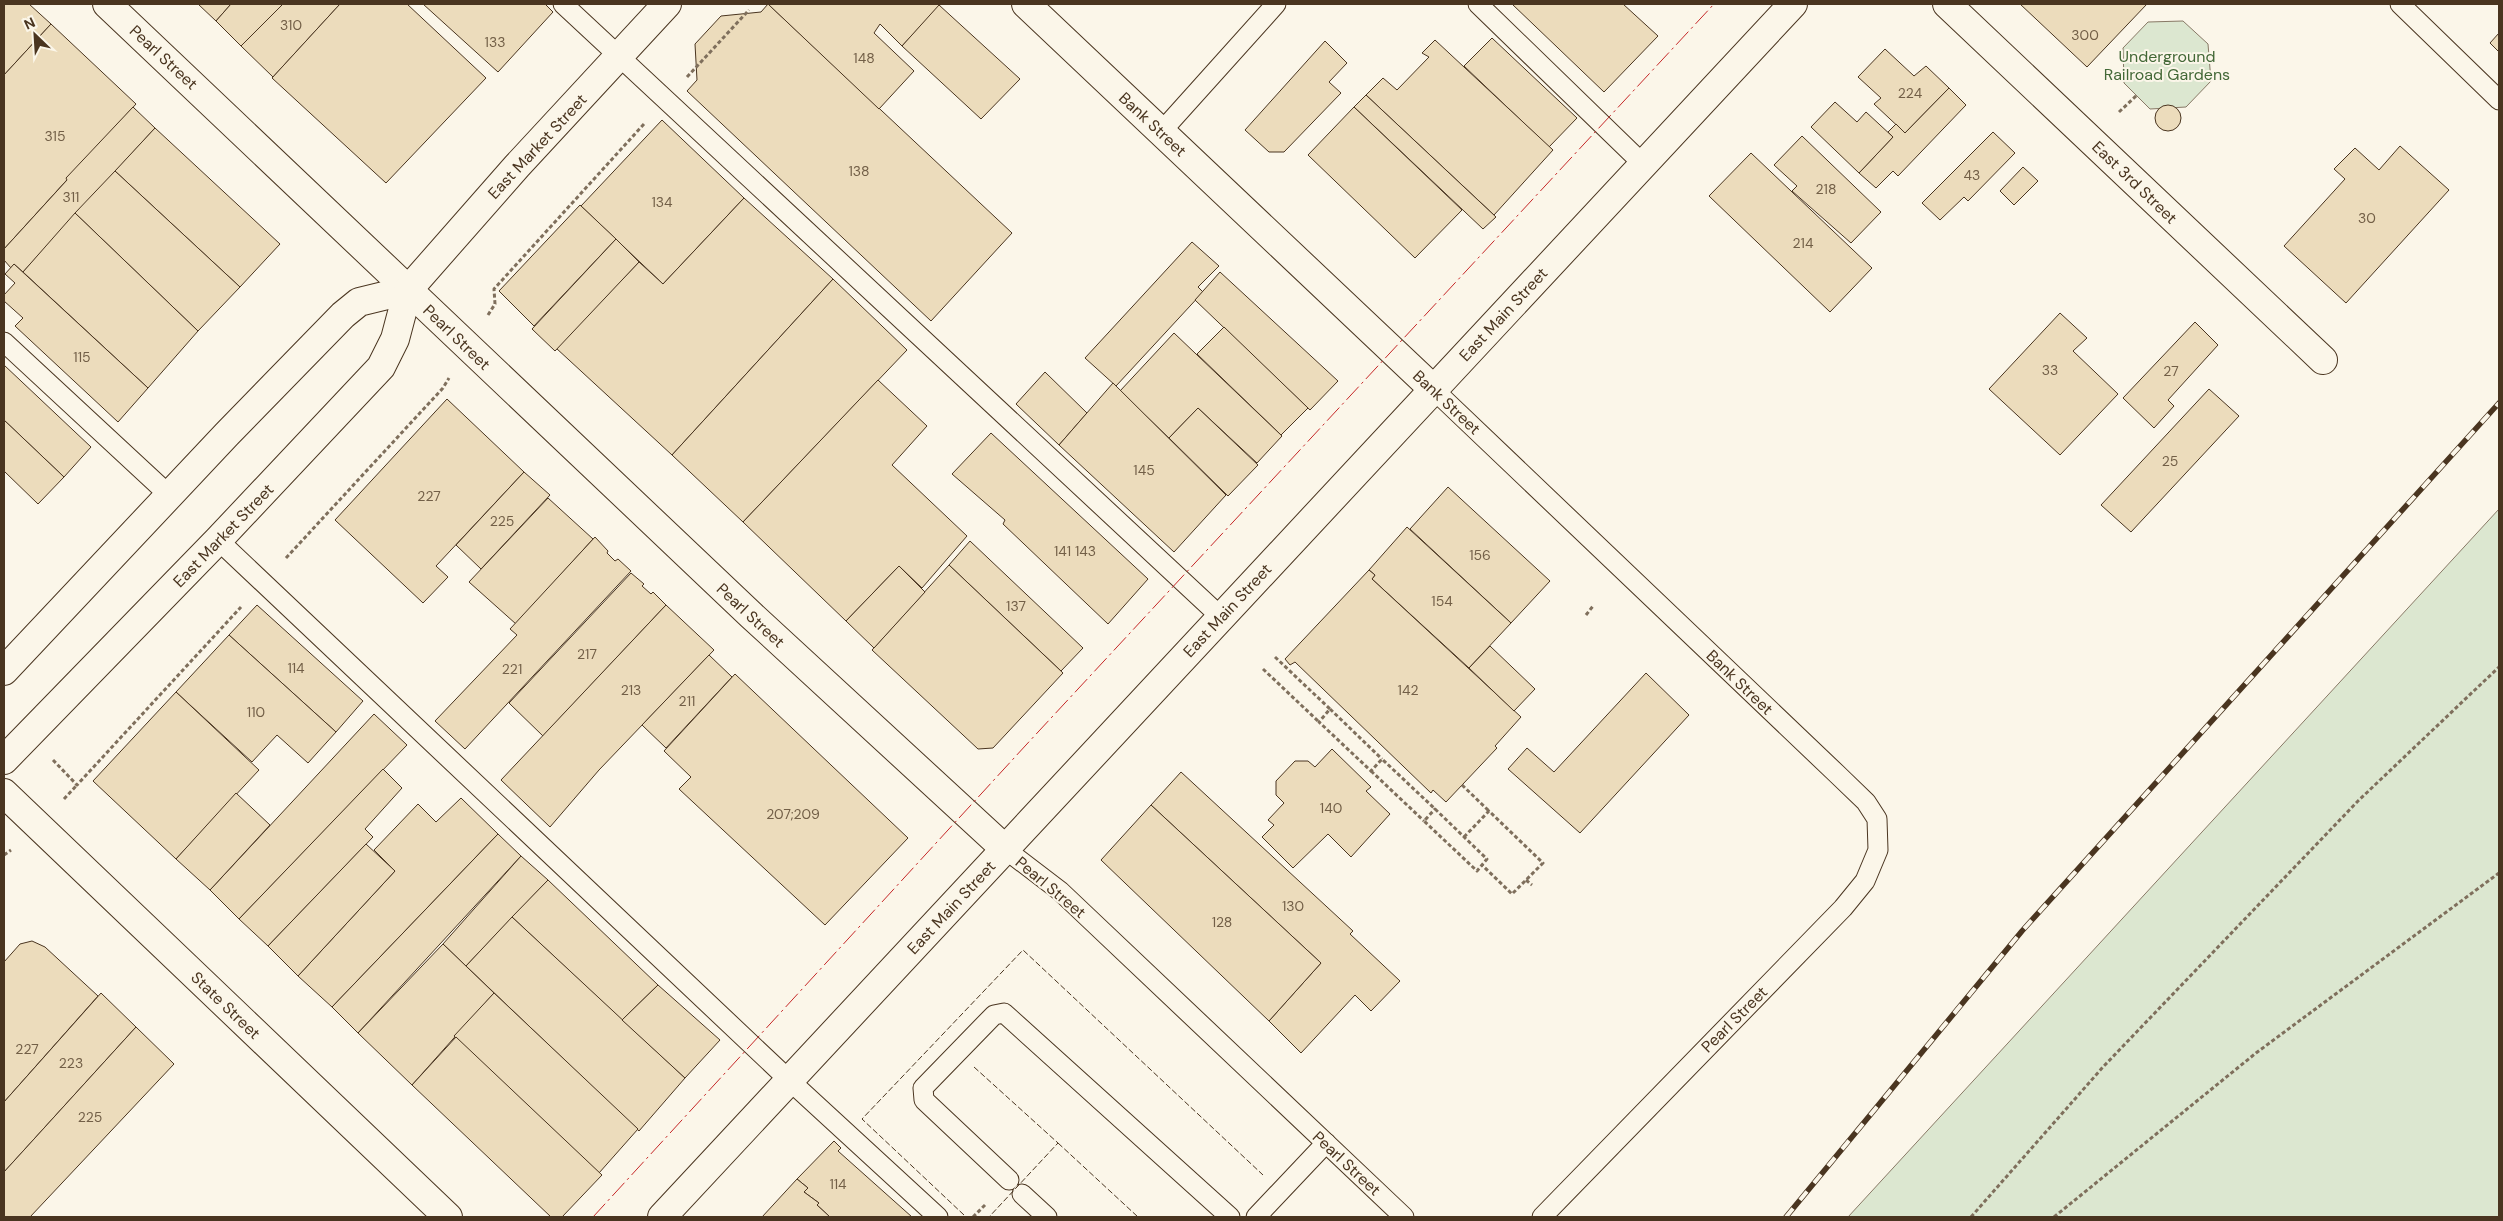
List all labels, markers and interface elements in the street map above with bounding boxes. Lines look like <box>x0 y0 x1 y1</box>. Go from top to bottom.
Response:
north arrow <box>10 10 60 60</box>
text: N <box>21 13 38 34</box>
house number: 310 <box>280 16 302 34</box>
street label: Pearl Street <box>125 20 202 94</box>
house number: 300 <box>2071 26 2099 44</box>
house number: 133 <box>485 33 505 51</box>
park label: Underground Railroad Gardens <box>2104 46 2230 85</box>
house number: 148 <box>853 49 875 67</box>
house number: 224 <box>1898 84 1923 102</box>
street label: Bank Street <box>1114 88 1191 161</box>
street label: East Market Street <box>483 89 591 203</box>
house number: 315 <box>45 127 65 145</box>
street label: East 3rd Street <box>2088 136 2182 228</box>
house number: 138 <box>848 162 870 180</box>
house number: 43 <box>1964 166 1980 184</box>
house number: 218 <box>1816 180 1836 198</box>
house number: 311 <box>63 188 79 206</box>
house number: 134 <box>651 193 673 211</box>
house number: 30 <box>2358 209 2376 227</box>
house number: 214 <box>1793 234 1814 252</box>
street label: East Main Street <box>1455 263 1552 366</box>
street label: Pearl Street <box>419 300 495 375</box>
house number: 115 <box>73 348 91 366</box>
house number: 33 <box>2042 361 2058 379</box>
house number: 27 <box>2163 362 2179 380</box>
street label: Bank Street <box>1408 366 1485 439</box>
house number: 25 <box>2162 452 2178 470</box>
house number: 145 <box>1133 461 1155 479</box>
street label: East Market Street <box>168 479 278 592</box>
house number: 227 <box>417 487 441 505</box>
house number: 225 <box>490 512 514 530</box>
house number: 141 143 <box>1054 542 1096 560</box>
house number: 156 <box>1469 546 1491 564</box>
street label: East Main Street <box>1179 559 1276 662</box>
street label: Pearl Street <box>712 578 789 652</box>
house number: 154 <box>1431 592 1453 610</box>
house number: 137 <box>1006 597 1026 615</box>
house number: 217 <box>577 645 597 663</box>
street label: Bank Street <box>1702 645 1778 720</box>
house number: 114 <box>287 659 305 677</box>
house number: 221 <box>502 660 522 678</box>
house number: 213 <box>621 681 641 699</box>
house number: 142 <box>1398 681 1418 699</box>
house number: 211 <box>679 692 695 710</box>
house number: 110 <box>247 703 265 721</box>
house number: 140 <box>1320 799 1342 817</box>
house number: 207;209 <box>766 805 820 823</box>
street label: Pearl Street <box>1011 852 1090 923</box>
street label: East Main Street <box>903 856 1000 959</box>
house number: 130 <box>1282 897 1304 915</box>
house number: 128 <box>1212 913 1232 931</box>
street label: State Street <box>186 967 265 1044</box>
street label: Pearl Street <box>1697 982 1772 1057</box>
house number: 227 <box>15 1040 39 1058</box>
house number: 223 <box>59 1054 83 1072</box>
house number: 225 <box>78 1108 102 1126</box>
street label: Pearl Street <box>1308 1126 1385 1200</box>
house number: 114 <box>829 1175 847 1193</box>

